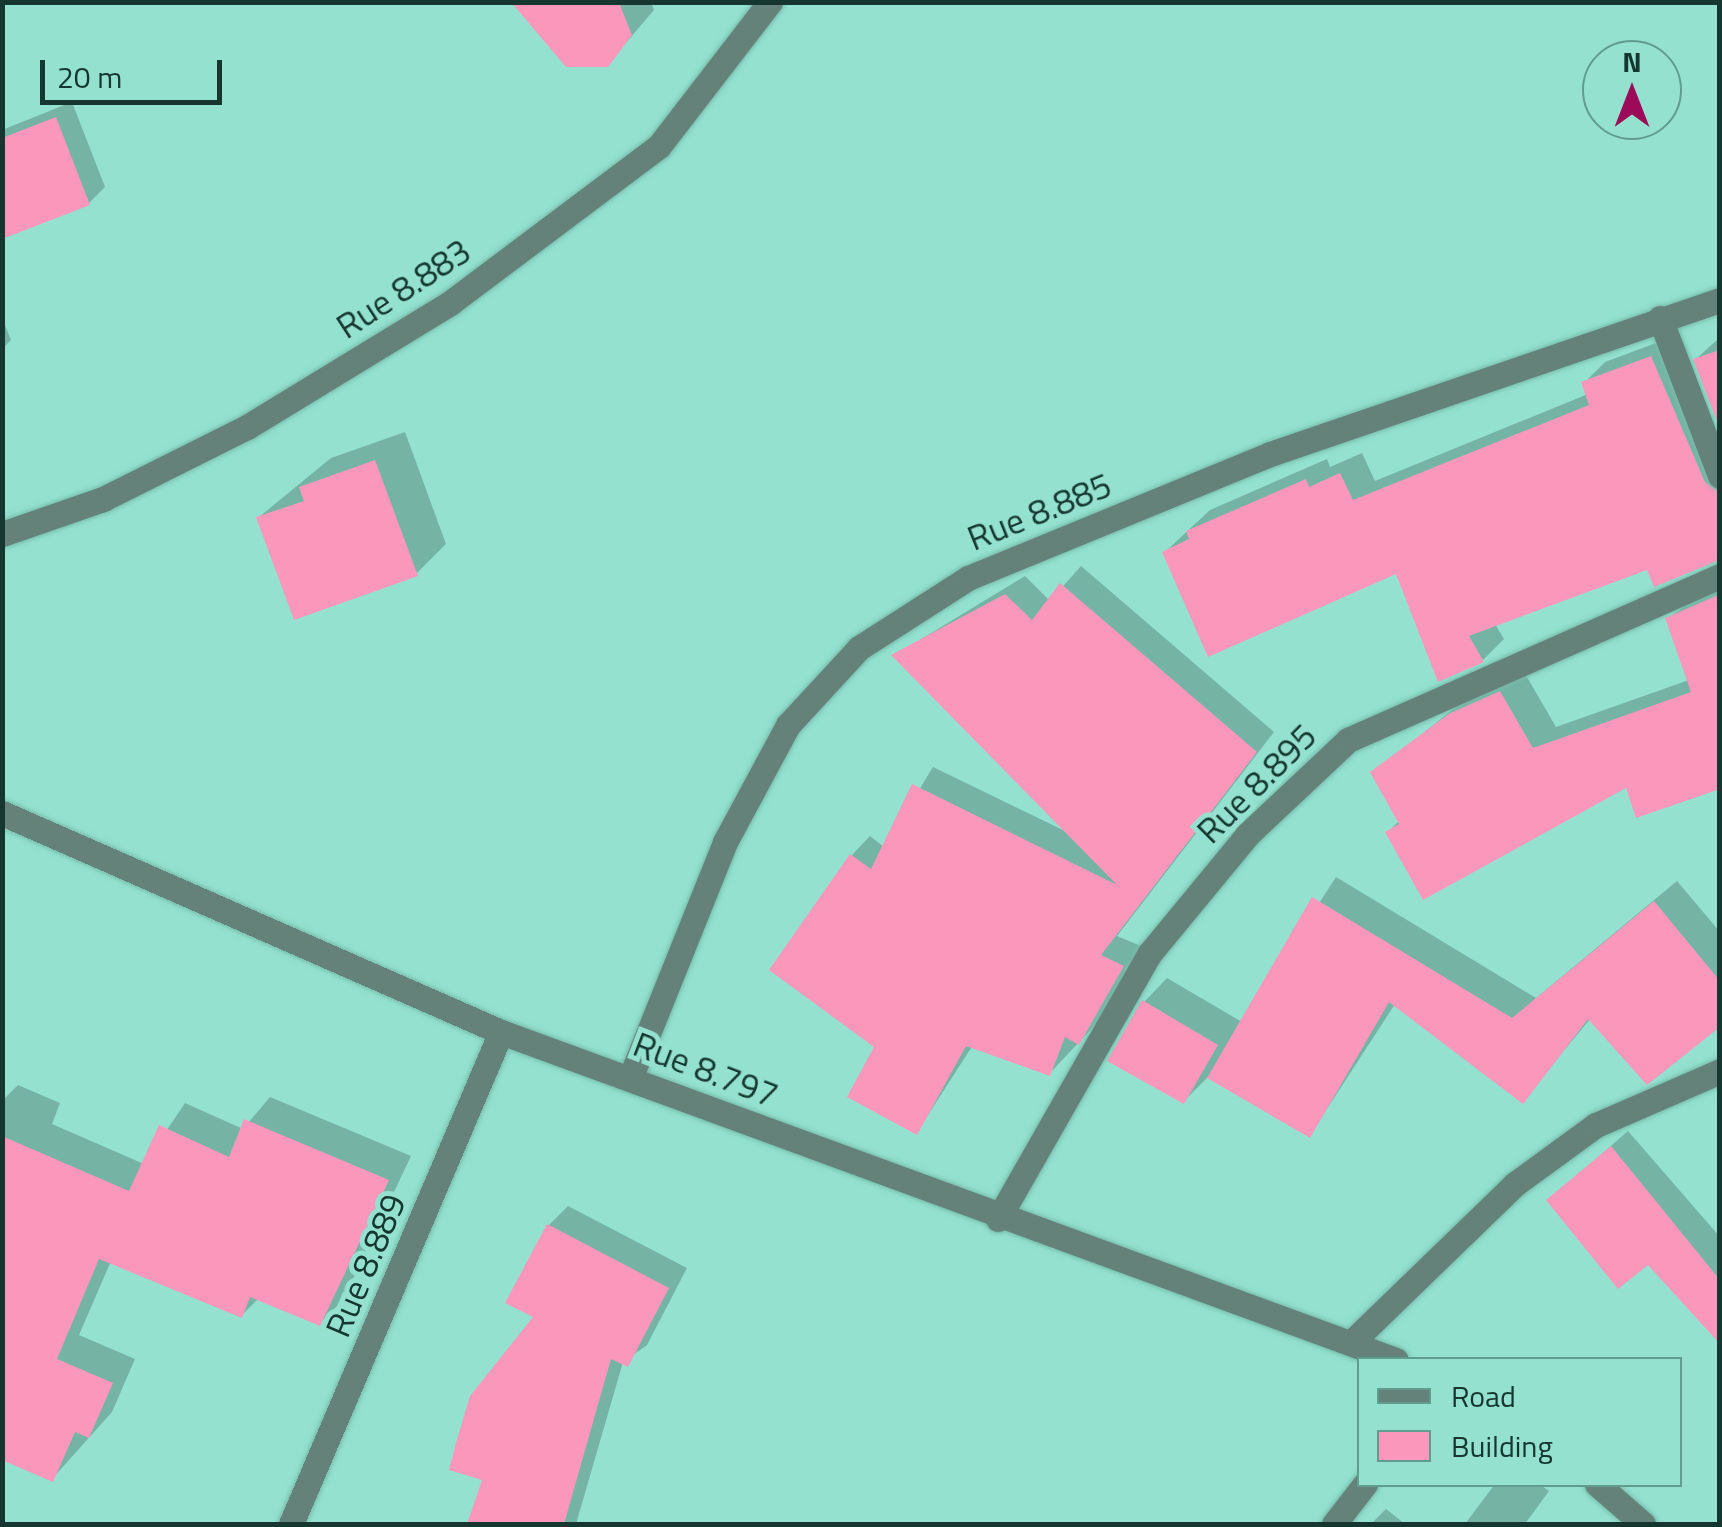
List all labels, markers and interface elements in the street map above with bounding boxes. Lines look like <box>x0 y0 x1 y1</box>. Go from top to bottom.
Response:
scale bar <box>45 40 228 102</box>
north arrow <box>1582 40 1682 140</box>
text: N <box>1622 40 1642 83</box>
text: 20 m <box>57 54 122 100</box>
street label: Rue 8.883 <box>328 229 478 347</box>
street label: Rue 8.885 <box>961 463 1117 559</box>
street label: Rue 8.895 <box>1188 715 1324 851</box>
street label: Rue 8.797 <box>628 1022 784 1116</box>
street label: Rue 8.889 <box>316 1187 414 1343</box>
legend <box>1357 1357 1682 1487</box>
text: Road <box>1451 1373 1516 1419</box>
text: Building <box>1451 1423 1553 1469</box>

